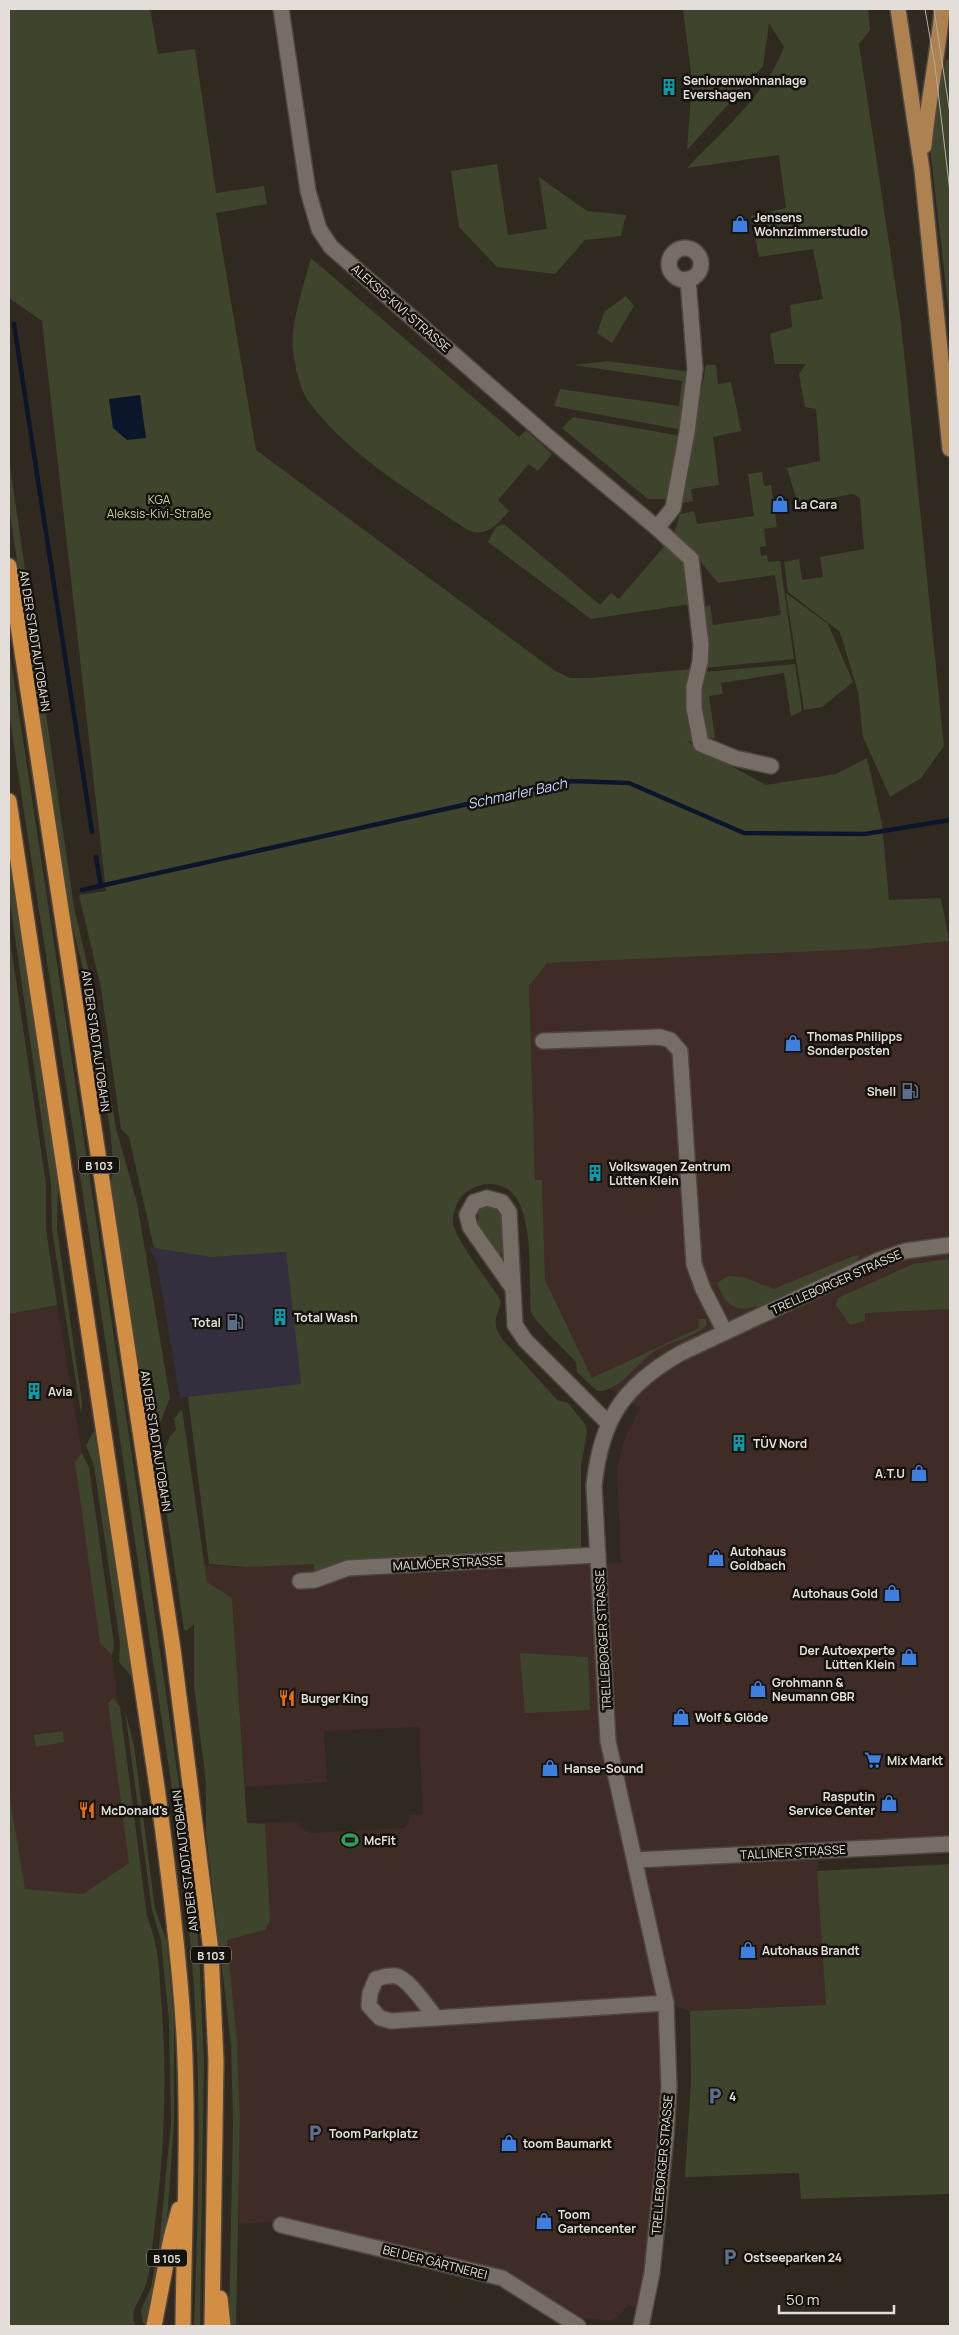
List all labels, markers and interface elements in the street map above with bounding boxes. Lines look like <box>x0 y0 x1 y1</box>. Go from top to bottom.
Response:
place label: Seniorenwohnanlage Evershagen <box>683 72 807 103</box>
building icon: Seniorenwohnanlage Evershagen <box>659 77 679 97</box>
place label: Jensens Wohnzimmerstudio <box>754 209 868 240</box>
shop icon: Jensens Wohnzimmerstudio <box>730 214 750 234</box>
street label: ALEKSIS-KIVI-STRASSE <box>348 260 454 356</box>
park label: KGA Aleksis-Kivi-Straße <box>107 491 211 522</box>
shop icon: La Cara <box>770 494 790 514</box>
place label: La Cara <box>794 496 837 513</box>
street label: AN DER STADTAUTOBAHN <box>15 569 55 713</box>
water label: Schmarler Bach <box>466 773 569 813</box>
street label: AN DER STADTAUTOBAHN <box>78 969 114 1113</box>
place label: Thomas Philipps Sonderposten <box>807 1028 903 1059</box>
shop icon: Thomas Philipps Sonderposten <box>783 1033 803 1053</box>
fuel station icon: Shell <box>900 1081 920 1101</box>
place label: Shell <box>867 1083 896 1100</box>
road number: B 103 <box>79 1156 119 1174</box>
place label: Volkswagen Zentrum Lütten Klein <box>609 1158 731 1189</box>
building icon: Volkswagen Zentrum Lütten Klein <box>585 1163 605 1183</box>
street label: TRELLEBORGER STRASSE <box>768 1246 904 1318</box>
building icon: Total Wash <box>270 1307 290 1327</box>
place label: Total Wash <box>294 1309 358 1326</box>
fuel station icon: Total <box>225 1312 245 1332</box>
place label: Total <box>192 1314 221 1331</box>
street label: AN DER STADTAUTOBAHN <box>136 1369 176 1513</box>
building icon: Avia <box>24 1381 44 1401</box>
place label: Avia <box>48 1383 73 1400</box>
building icon: TÜV Nord <box>729 1433 749 1453</box>
place label: TÜV Nord <box>753 1435 807 1452</box>
shop icon: A.T.U <box>909 1463 929 1483</box>
place label: A.T.U <box>875 1465 905 1482</box>
place label: Autohaus Goldbach <box>730 1543 787 1574</box>
shop icon: Autohaus Goldbach <box>706 1548 726 1568</box>
street label: MALMÖER STRASSE <box>392 1552 504 1574</box>
street label: TRELLEBORGER STRASSE <box>591 1569 615 1711</box>
shop icon: Autohaus Gold <box>882 1583 902 1603</box>
place label: Autohaus Gold <box>792 1585 878 1602</box>
place label: Der Autoexperte Lütten Klein <box>799 1642 895 1673</box>
shop icon: Der Autoexperte Lütten Klein <box>899 1647 919 1667</box>
place label: Grohmann & Neumann GBR <box>772 1674 855 1705</box>
shop icon: Grohmann & Neumann GBR <box>748 1679 768 1699</box>
restaurant icon: Burger King <box>277 1688 297 1708</box>
place label: Burger King <box>301 1690 368 1707</box>
shop icon: Wolf & Glöde <box>671 1707 691 1727</box>
place label: Wolf & Glöde <box>695 1709 768 1726</box>
supermarket icon: Mix Markt <box>863 1750 883 1770</box>
place label: Mix Markt <box>887 1752 943 1769</box>
shop icon: Hanse-Sound <box>540 1758 560 1778</box>
place label: Hanse-Sound <box>564 1760 643 1777</box>
place label: Rasputin Service Center <box>788 1788 875 1819</box>
street label: AN DER STADTAUTOBAHN <box>168 1789 202 1933</box>
shop icon: Rasputin Service Center <box>879 1793 899 1813</box>
restaurant icon: McDonald's <box>77 1800 97 1820</box>
place label: McDonald's <box>101 1802 168 1819</box>
sports icon: McFit <box>340 1830 360 1850</box>
place label: McFit <box>364 1832 396 1849</box>
street label: TALLINER STRASSE <box>740 1841 846 1863</box>
shop icon: Autohaus Brandt <box>738 1940 758 1960</box>
place label: Autohaus Brandt <box>762 1942 860 1959</box>
road number: B 103 <box>191 1946 231 1964</box>
parking icon: 4 <box>705 2086 725 2106</box>
place label: 4 <box>729 2088 736 2105</box>
street label: TRELLEBORGER STRASSE <box>647 2094 677 2236</box>
parking icon: Toom Parkplatz <box>305 2123 325 2143</box>
place label: Toom Parkplatz <box>329 2125 418 2142</box>
shop icon: toom Baumarkt <box>499 2133 519 2153</box>
place label: toom Baumarkt <box>523 2135 612 2152</box>
place label: Toom Gartencenter <box>558 2206 636 2237</box>
shop icon: Toom Gartencenter <box>534 2211 554 2231</box>
street label: BEI DER GÄRTNEREI <box>381 2241 489 2283</box>
parking icon: Ostseeparken 24 <box>720 2247 740 2267</box>
place label: Ostseeparken 24 <box>744 2249 842 2266</box>
road number: B 105 <box>147 2250 187 2266</box>
scale bar <box>779 2282 894 2314</box>
text: 50 m <box>786 2289 820 2310</box>

